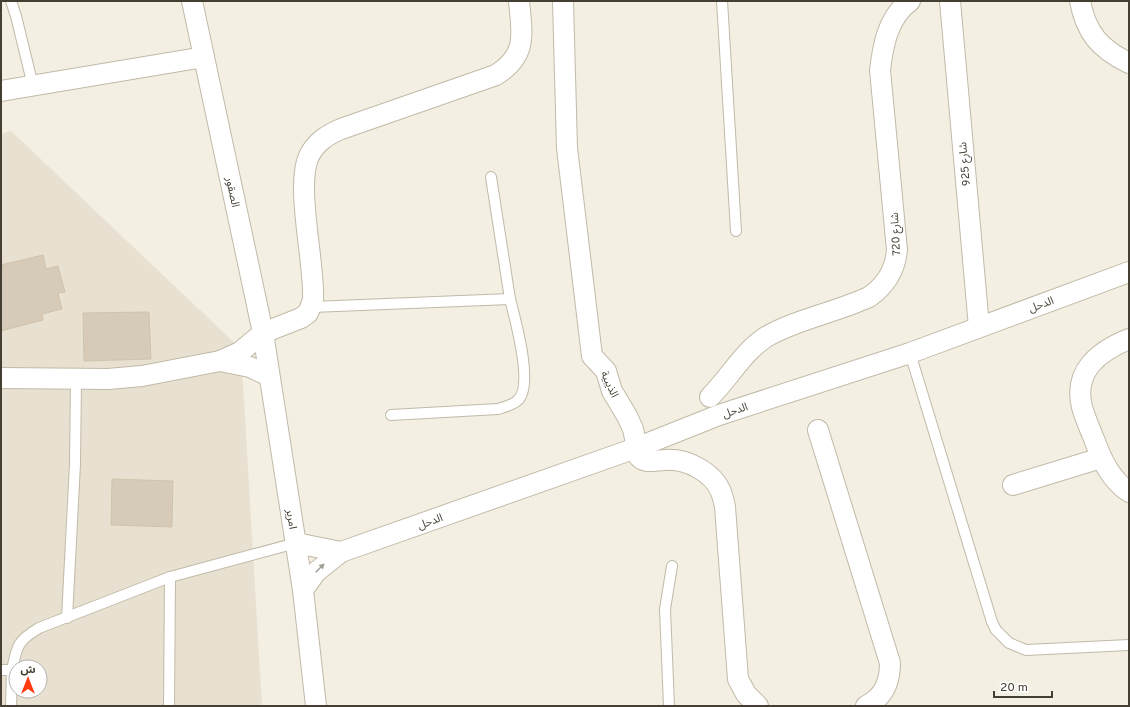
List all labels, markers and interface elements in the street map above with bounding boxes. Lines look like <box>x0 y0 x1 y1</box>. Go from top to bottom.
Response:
street label: شارع 925 <box>956 141 974 187</box>
street label: الصقور <box>222 175 242 209</box>
street label: شارع 720 <box>888 212 904 256</box>
street label: الدحل <box>1027 294 1056 316</box>
street label: الذيبية <box>597 369 621 400</box>
street label: الدحل <box>721 400 750 422</box>
street label: امرير <box>282 507 299 530</box>
street label: الدحل <box>416 511 445 533</box>
one-way arrow <box>315 563 325 573</box>
north arrow <box>8 659 48 699</box>
text: ش <box>20 663 36 677</box>
scale bar <box>994 673 1052 699</box>
text: 20 m <box>1000 680 1028 696</box>

